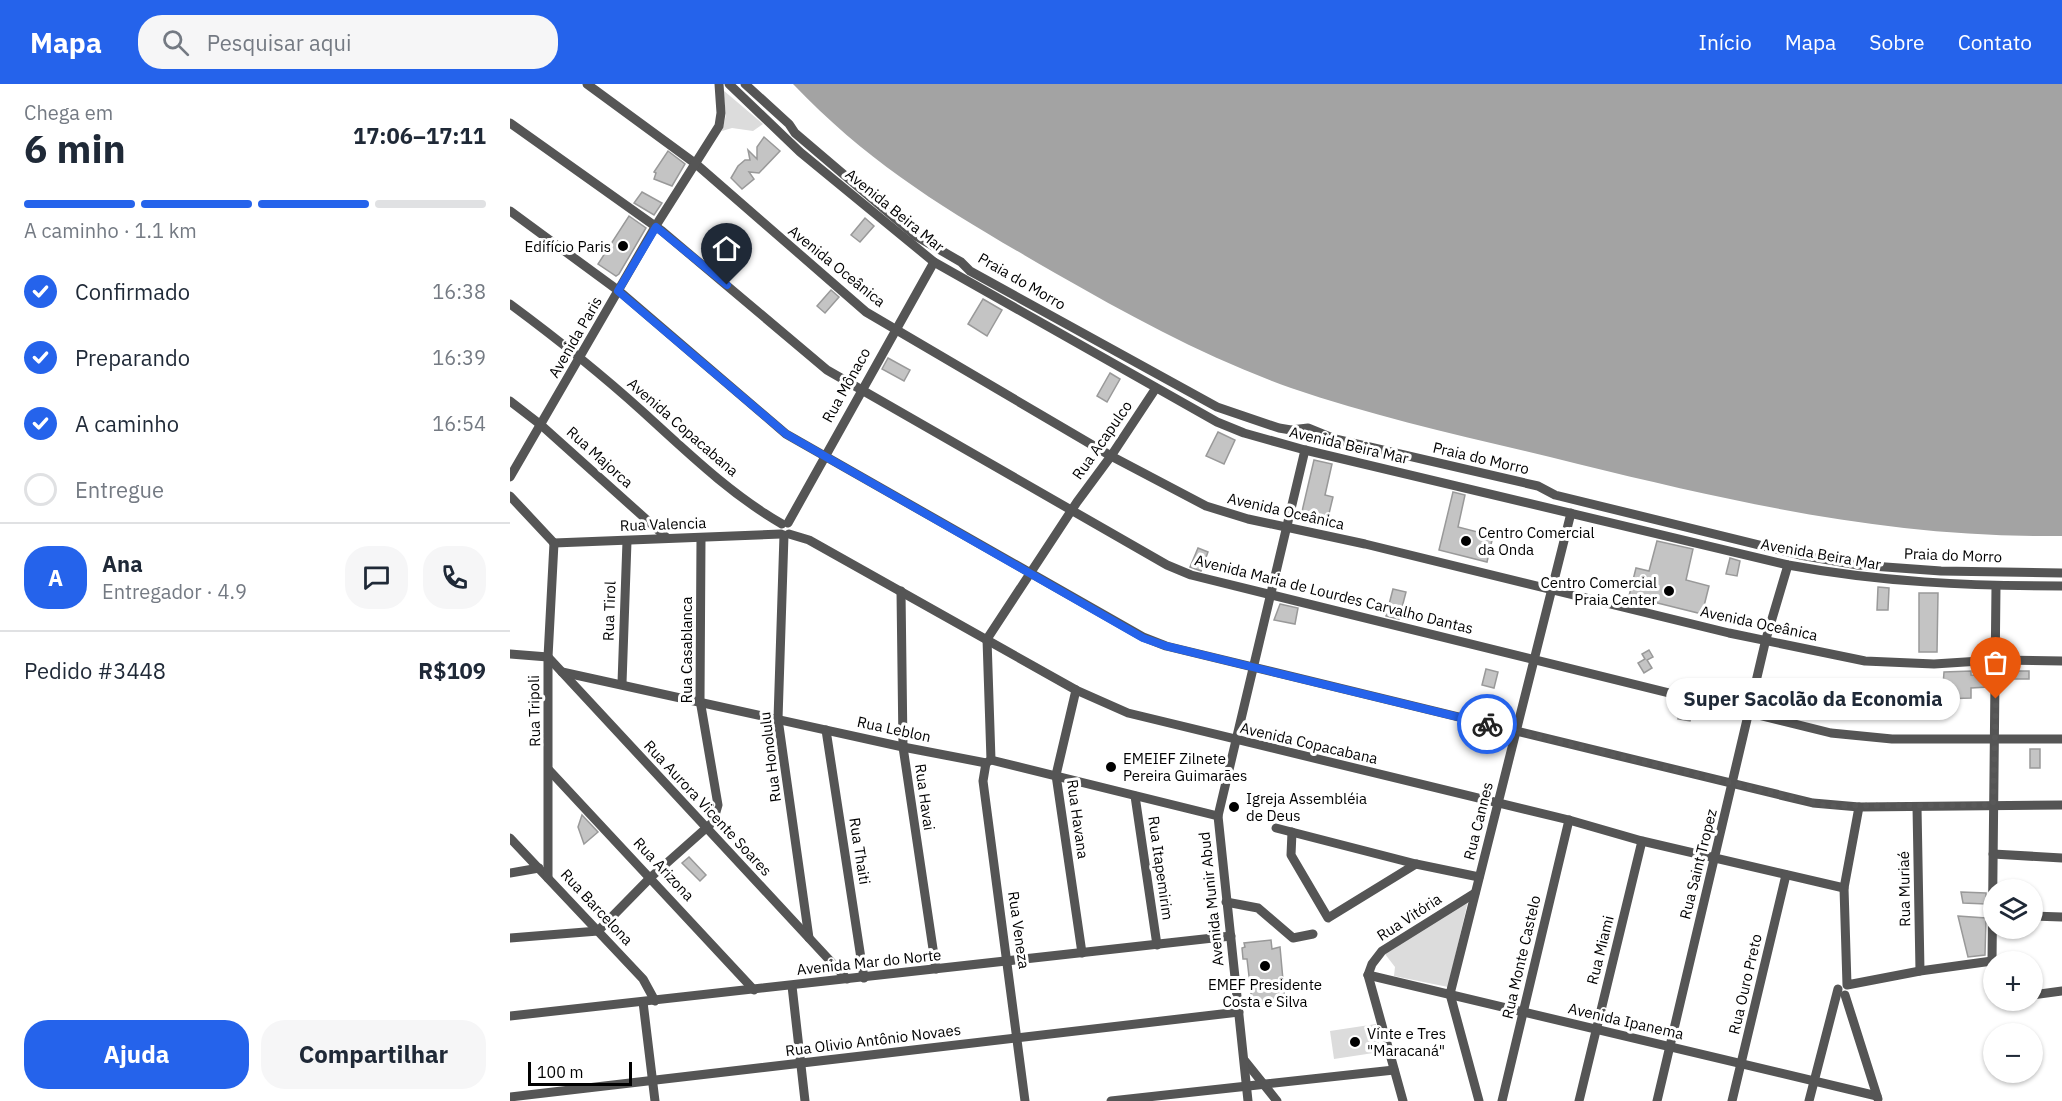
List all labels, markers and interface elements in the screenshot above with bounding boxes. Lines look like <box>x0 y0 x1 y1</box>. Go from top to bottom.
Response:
search box <box>138 15 558 69</box>
text: Mapa <box>30 24 102 61</box>
icon: search <box>159 26 192 59</box>
text: Pesquisar aqui <box>207 28 352 57</box>
text: Início <box>1699 28 1752 56</box>
text: Mapa <box>1785 28 1836 56</box>
text: Sobre <box>1869 28 1925 56</box>
text: Contato <box>1958 28 2032 56</box>
text: Chega em <box>24 99 113 126</box>
text: 17:06–17:11 <box>353 121 486 150</box>
text: 6 min <box>24 123 126 174</box>
street label: Avenida Beira Mar <box>842 164 949 256</box>
text: A caminho · 1.1 km <box>24 217 197 244</box>
street label: Avenida Oceânica <box>785 221 889 311</box>
pin <box>701 223 752 285</box>
icon: home <box>710 232 743 265</box>
place label: Edifício Paris <box>525 237 611 256</box>
marker: Edifício Paris <box>616 239 630 253</box>
street label: Praia do Morro <box>975 248 1069 314</box>
icon: check <box>24 275 57 308</box>
text: Confirmado <box>75 277 190 306</box>
text: 16:38 <box>432 278 486 305</box>
street label: Avenida Paris <box>544 293 606 381</box>
icon: check <box>24 341 57 374</box>
text: Preparando <box>75 343 190 372</box>
text: 16:39 <box>432 344 486 371</box>
street label: Rua Mônaco <box>818 344 874 426</box>
street label: Avenida Copacabana <box>624 374 742 480</box>
street label: Rua Acapulco <box>1068 397 1136 483</box>
icon: check <box>24 407 57 440</box>
text: A caminho <box>75 409 179 438</box>
text: 16:54 <box>432 410 486 437</box>
street label: Rua Majorca <box>563 422 637 492</box>
street label: Avenida Beira Mar <box>1288 422 1411 468</box>
street label: Praia do Morro <box>1431 438 1531 478</box>
text: Entregue <box>75 475 164 504</box>
street label: Avenida Oceânica <box>1226 488 1346 534</box>
street label: Rua Valencia <box>619 513 707 535</box>
place label: Centro Comercial da Onda <box>1478 523 1595 559</box>
marker: Centro Comercial da Onda <box>1459 534 1473 548</box>
street label: Avenida Beira Mar <box>1759 534 1883 574</box>
street label: Praia do Morro <box>1904 544 2002 566</box>
button: chat <box>345 546 408 609</box>
button: phone <box>423 546 486 609</box>
text: Ana <box>102 549 143 578</box>
street label: Avenida Maria de Lourdes Carvalho Dantas <box>1193 550 1475 638</box>
text: A <box>48 563 63 592</box>
place label: Centro Comercial Praia Center <box>1540 573 1657 609</box>
text: Entregador · 4.9 <box>102 578 247 605</box>
street label: Rua Tirol <box>598 581 620 641</box>
marker: Centro Comercial Praia Center <box>1662 584 1676 598</box>
street label: Rua Casablanca <box>677 596 696 704</box>
street label: Avenida Oceânica <box>1699 601 1819 645</box>
pin <box>1970 637 2021 699</box>
icon: bag <box>1979 646 2012 679</box>
text: Pedido #3448 <box>24 656 166 685</box>
text: R$109 <box>418 656 486 685</box>
street label: Rua Tripoli <box>524 675 544 747</box>
callout: Super Sacolão da Economia <box>1666 678 1960 720</box>
text: Super Sacolão da Economia <box>1683 685 1943 712</box>
courier <box>1457 694 1517 754</box>
icon: bike <box>1471 708 1504 741</box>
street label: Rua Honolulu <box>755 711 785 803</box>
street label: Rua Leblon <box>855 712 933 746</box>
street label: Avenida Copacabana <box>1238 718 1380 768</box>
street label: Rua Aurora Vicente Soares <box>640 736 776 880</box>
place label: EMEIEF Zilnete Pereira Guimarães <box>1123 749 1247 785</box>
marker: EMEIEF Zilnete Pereira Guimarães <box>1104 760 1118 774</box>
street label: Rua Havai <box>911 762 939 832</box>
street label: Rua Havana <box>1063 778 1093 860</box>
street label: Rua Cannes <box>1459 780 1497 862</box>
place label: Igreja Assembléia de Deus <box>1246 789 1367 825</box>
marker: Igreja Assembléia de Deus <box>1227 800 1241 814</box>
street label: Rua Saint Tropez <box>1675 807 1721 921</box>
street label: Rua Itapemirim <box>1144 815 1178 921</box>
street label: Rua Thaiti <box>845 816 875 886</box>
street label: Avenida Munir Abud <box>1195 831 1227 967</box>
street label: Rua Arizona <box>630 833 698 905</box>
street label: Rua Muriaé <box>1894 851 1914 927</box>
street label: Rua Barcelona <box>557 865 637 949</box>
map controls <box>1983 879 2043 1083</box>
button: layers <box>1983 879 2043 939</box>
street label: Rua Vitória <box>1373 889 1445 945</box>
street label: Rua Veneza <box>1004 890 1034 970</box>
street label: Rua Monte Castelo <box>1498 893 1544 1021</box>
street label: Rua Miami <box>1582 914 1618 986</box>
street label: Rua Ouro Preto <box>1724 932 1766 1036</box>
street label: Avenida Mar do Norte <box>796 945 942 979</box>
button: + <box>1983 951 2043 1011</box>
marker: EMEF Presidente Costa e Silva <box>1258 959 1272 973</box>
place label: EMEF Presidente Costa e Silva <box>1208 975 1322 1011</box>
street label: Avenida Ipanema <box>1566 998 1686 1044</box>
button: Ajuda <box>24 1020 249 1089</box>
button: Compartilhar <box>261 1020 486 1089</box>
street label: Rua Olivio Antônio Novaes <box>784 1020 962 1060</box>
button: − <box>1983 1023 2043 1083</box>
place label: Vinte e Tres "Maracaná" <box>1367 1024 1446 1060</box>
marker: Vinte e Tres "Maracaná" <box>1348 1035 1362 1049</box>
scale bar <box>528 1059 632 1086</box>
text: 100 m <box>537 1062 584 1082</box>

